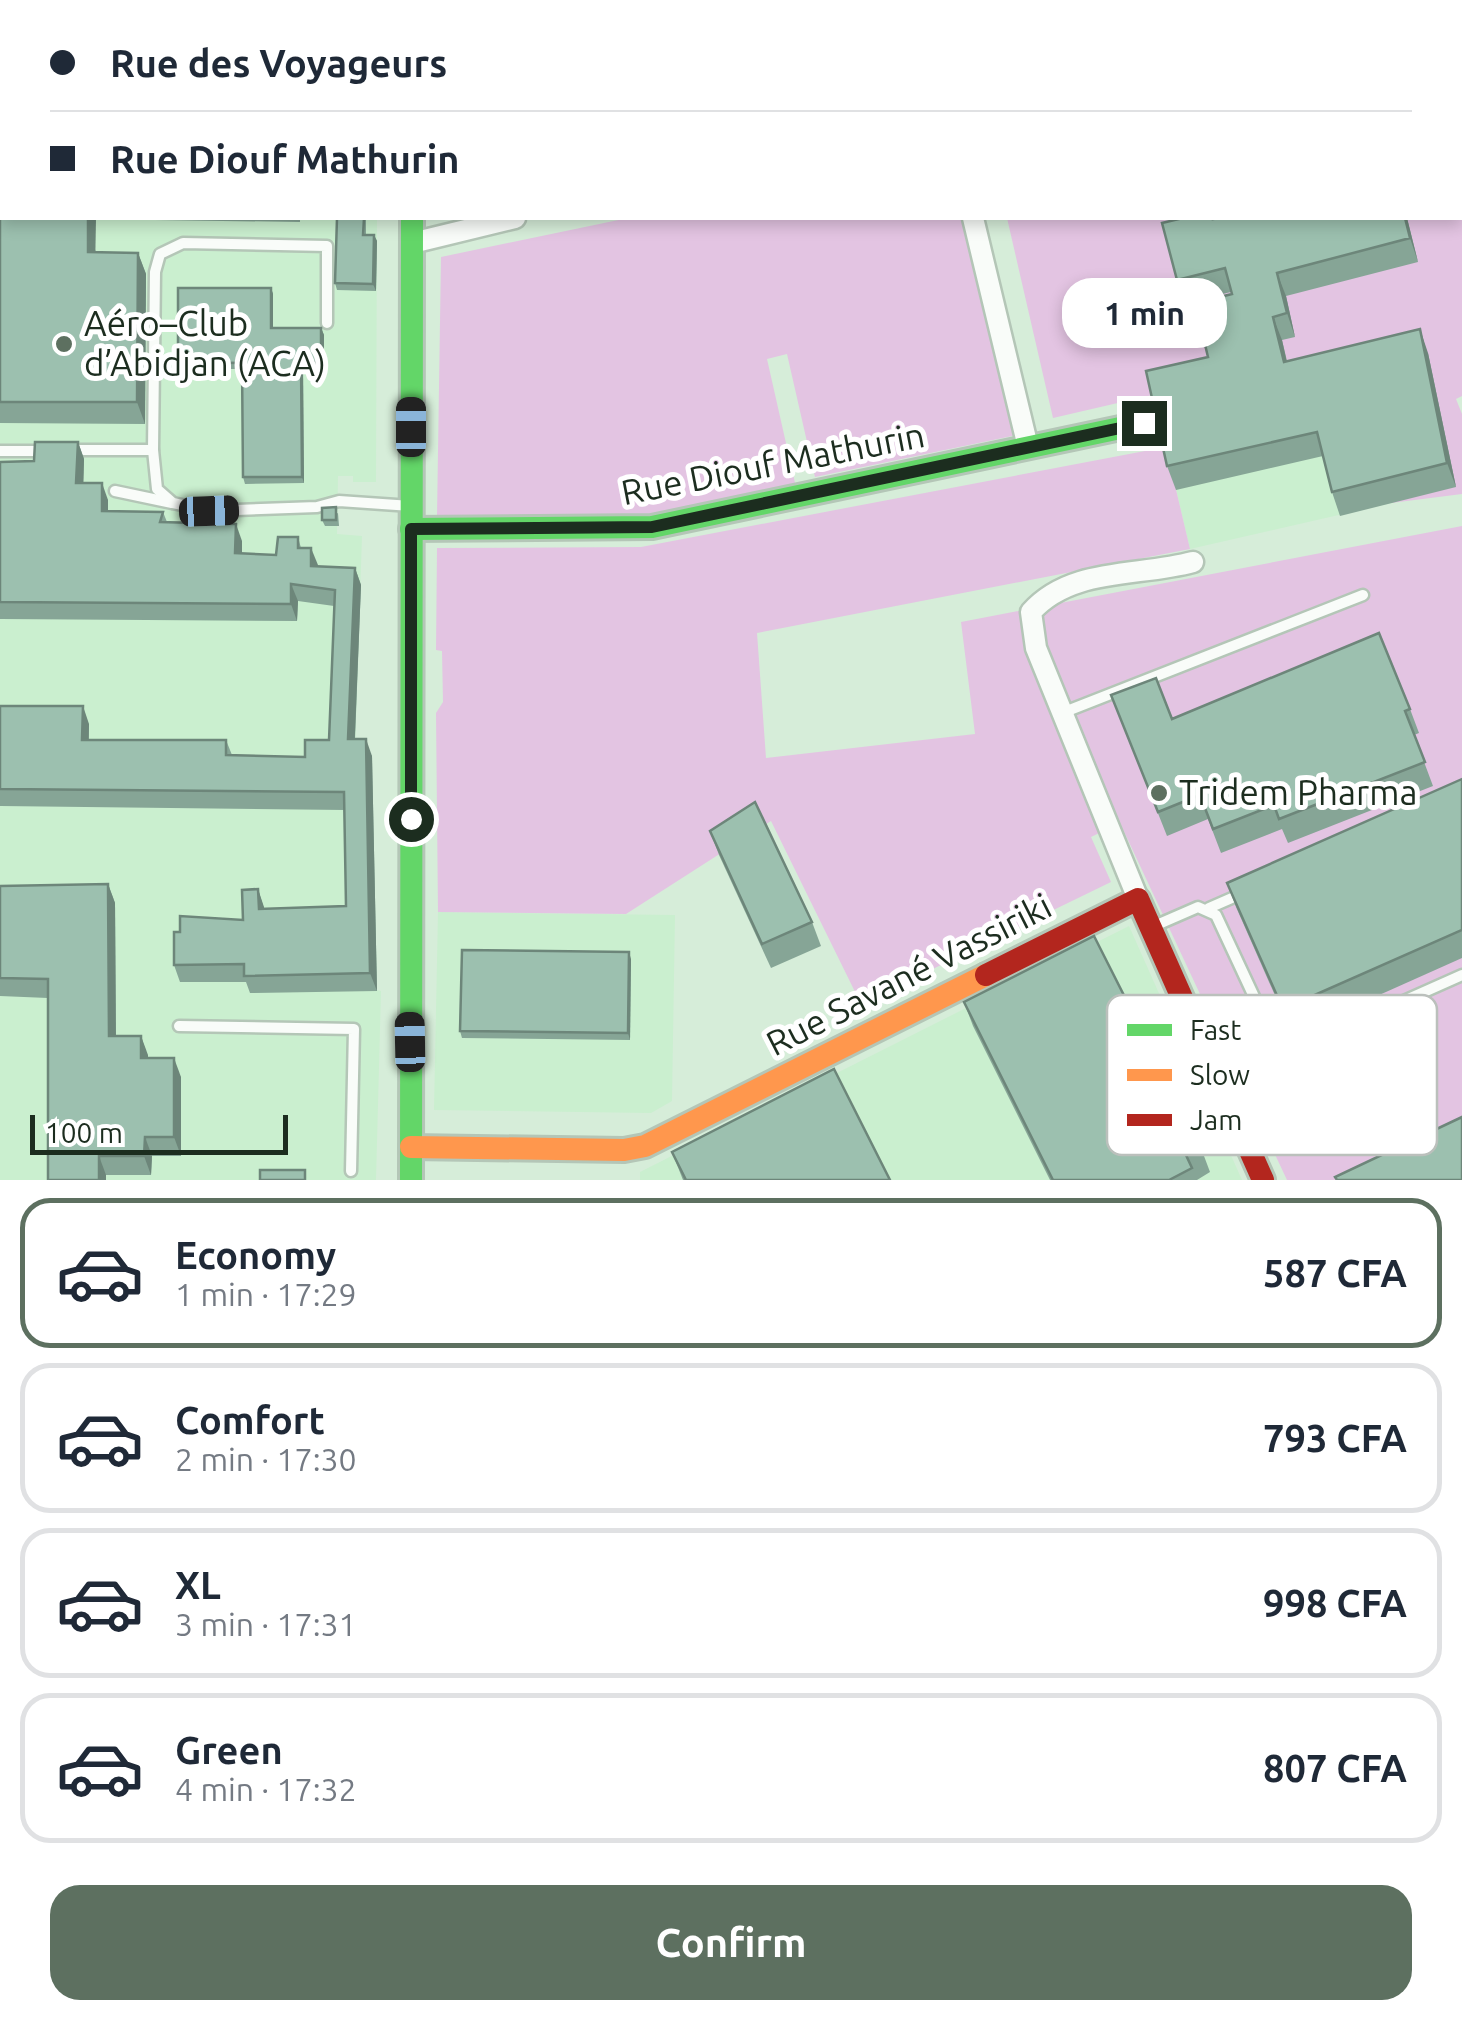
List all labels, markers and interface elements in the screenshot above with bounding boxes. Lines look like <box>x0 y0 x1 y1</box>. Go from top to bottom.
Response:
text: Rue des Voyageurs <box>110 42 447 84</box>
text: Rue Diouf Mathurin <box>110 138 460 180</box>
callout: 1 min <box>1062 278 1226 348</box>
text: 1 min <box>1104 295 1185 331</box>
place label: Aéro–Club d’Abidjan (ACA) <box>84 303 326 383</box>
marker: Aéro–Club d’Abidjan (ACA) <box>53 333 75 355</box>
car <box>396 397 426 457</box>
route end <box>1122 401 1167 446</box>
street label: Rue Diouf Mathurin <box>618 414 928 512</box>
car <box>178 495 240 527</box>
place label: Tridem Pharma <box>1179 772 1417 812</box>
marker: Tridem Pharma <box>1148 782 1170 804</box>
route start <box>389 797 434 842</box>
street label: Rue Savané Vassiriki <box>759 885 1058 1063</box>
legend <box>1107 995 1437 1155</box>
car <box>394 1012 426 1072</box>
text: Fast <box>1190 1014 1241 1045</box>
text: Slow <box>1190 1059 1250 1090</box>
text: Jam <box>1190 1104 1242 1135</box>
scale bar <box>30 1110 288 1154</box>
text: 100 m <box>45 1117 123 1148</box>
icon: car <box>55 1228 145 1318</box>
text: Economy <box>175 1234 336 1276</box>
text: 587 CFA <box>1263 1252 1407 1294</box>
text: 1 min · 17:29 <box>175 1276 357 1312</box>
icon: car <box>55 1393 145 1483</box>
text: Comfort <box>175 1399 325 1441</box>
text: 793 CFA <box>1263 1417 1407 1459</box>
text: 2 min · 17:30 <box>175 1441 357 1477</box>
icon: car <box>55 1558 145 1648</box>
text: XL <box>175 1564 221 1606</box>
text: 998 CFA <box>1263 1582 1407 1624</box>
text: 3 min · 17:31 <box>175 1606 357 1642</box>
icon: car <box>55 1723 145 1813</box>
text: Green <box>175 1729 283 1771</box>
text: 807 CFA <box>1263 1747 1407 1789</box>
text: 4 min · 17:32 <box>175 1771 357 1807</box>
button: Confirm <box>50 1885 1412 2000</box>

